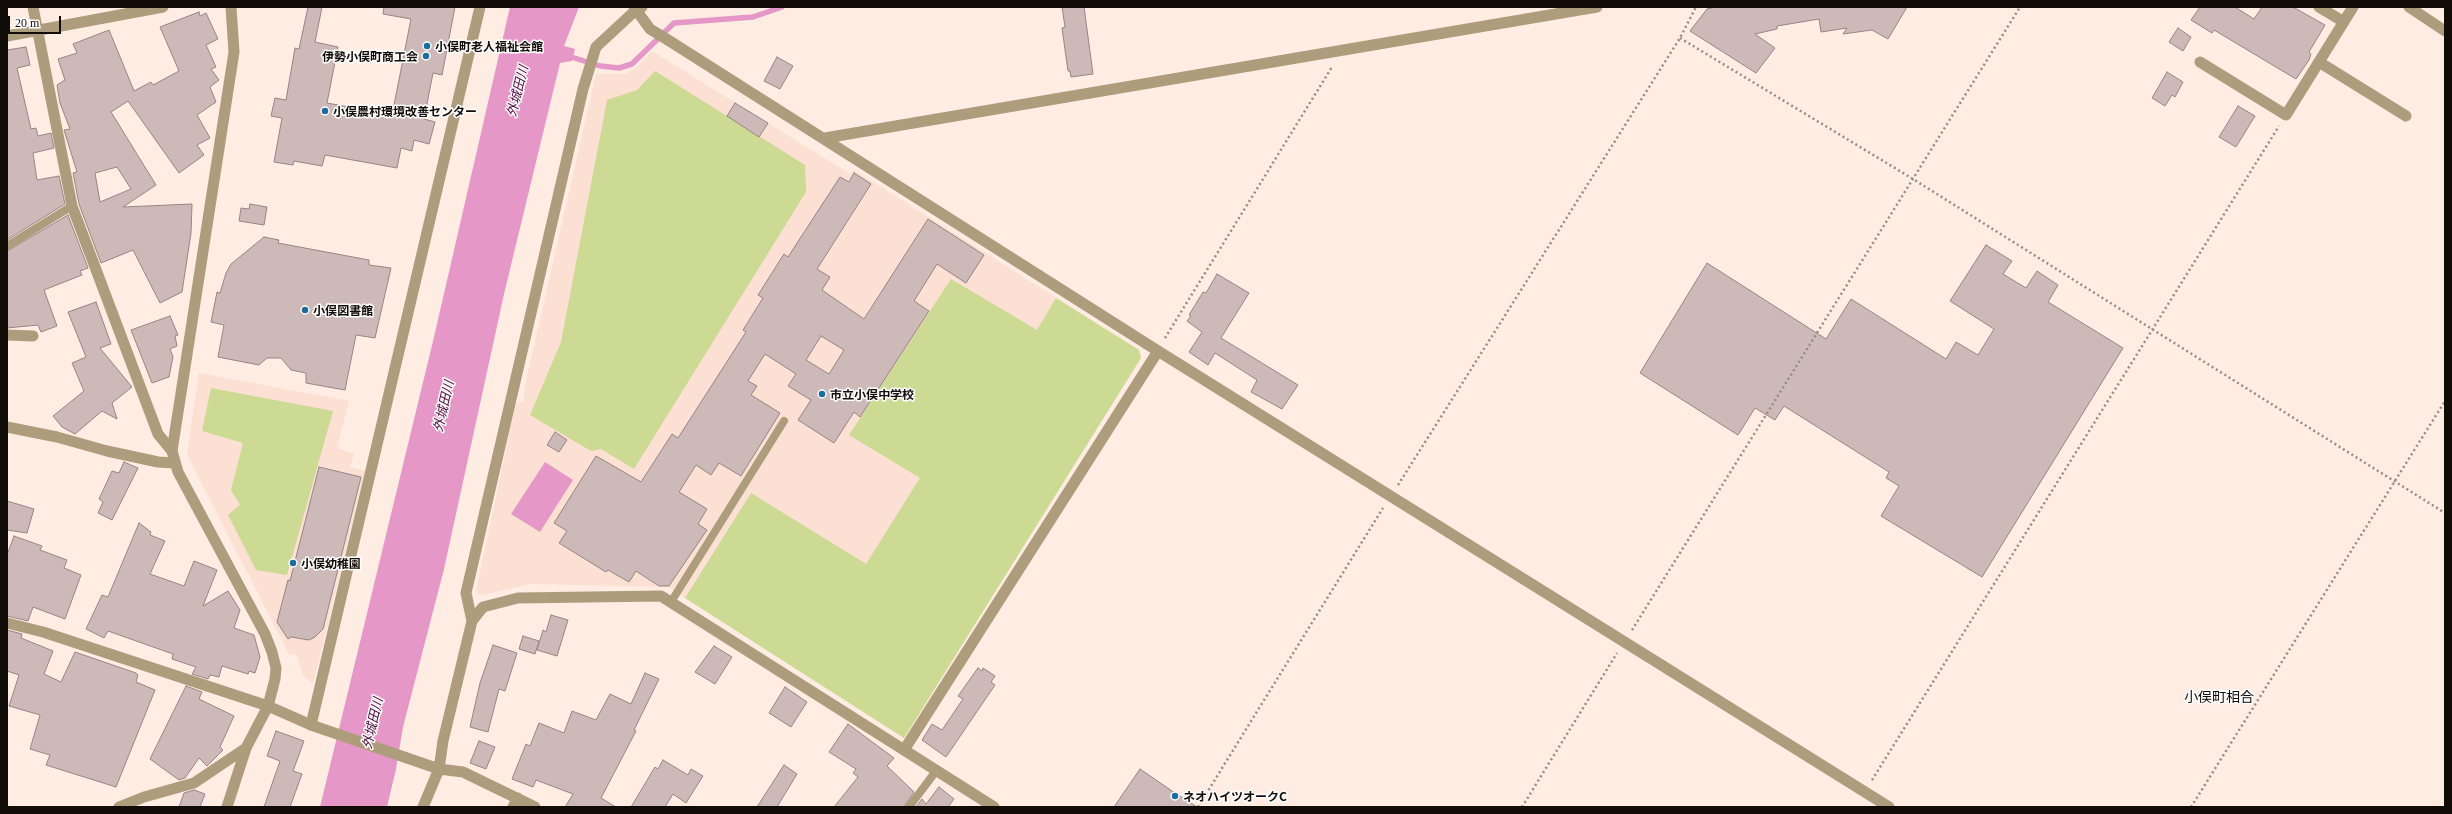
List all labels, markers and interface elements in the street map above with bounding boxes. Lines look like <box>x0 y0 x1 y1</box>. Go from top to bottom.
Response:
scale bar <box>10 8 63 34</box>
text: 20 m <box>15 16 39 30</box>
place label: 小俣町老人福祉会館 <box>435 39 543 53</box>
marker: 小俣町老人福祉会館 <box>422 41 432 51</box>
place label: 伊勢小俣町商工会 <box>322 49 418 63</box>
marker: 伊勢小俣町商工会 <box>421 51 431 61</box>
water label: 外城田川 <box>503 64 531 118</box>
place label: 小俣農村環境改善センター <box>333 104 477 118</box>
marker: 小俣農村環境改善センター <box>320 106 330 116</box>
place label: 小俣図書館 <box>313 303 373 317</box>
marker: 小俣図書館 <box>300 305 310 315</box>
water label: 外城田川 <box>430 379 456 433</box>
place label: 市立小俣中学校 <box>830 387 914 401</box>
marker: 市立小俣中学校 <box>817 389 827 399</box>
place label: 小俣幼稚園 <box>301 556 361 570</box>
marker: 小俣幼稚園 <box>288 558 298 568</box>
district label: 小俣町相合 <box>2184 689 2254 705</box>
water label: 外城田川 <box>359 696 385 750</box>
place label: ネオハイツオークC <box>1183 789 1287 803</box>
marker: ネオハイツオークC <box>1170 791 1180 801</box>

